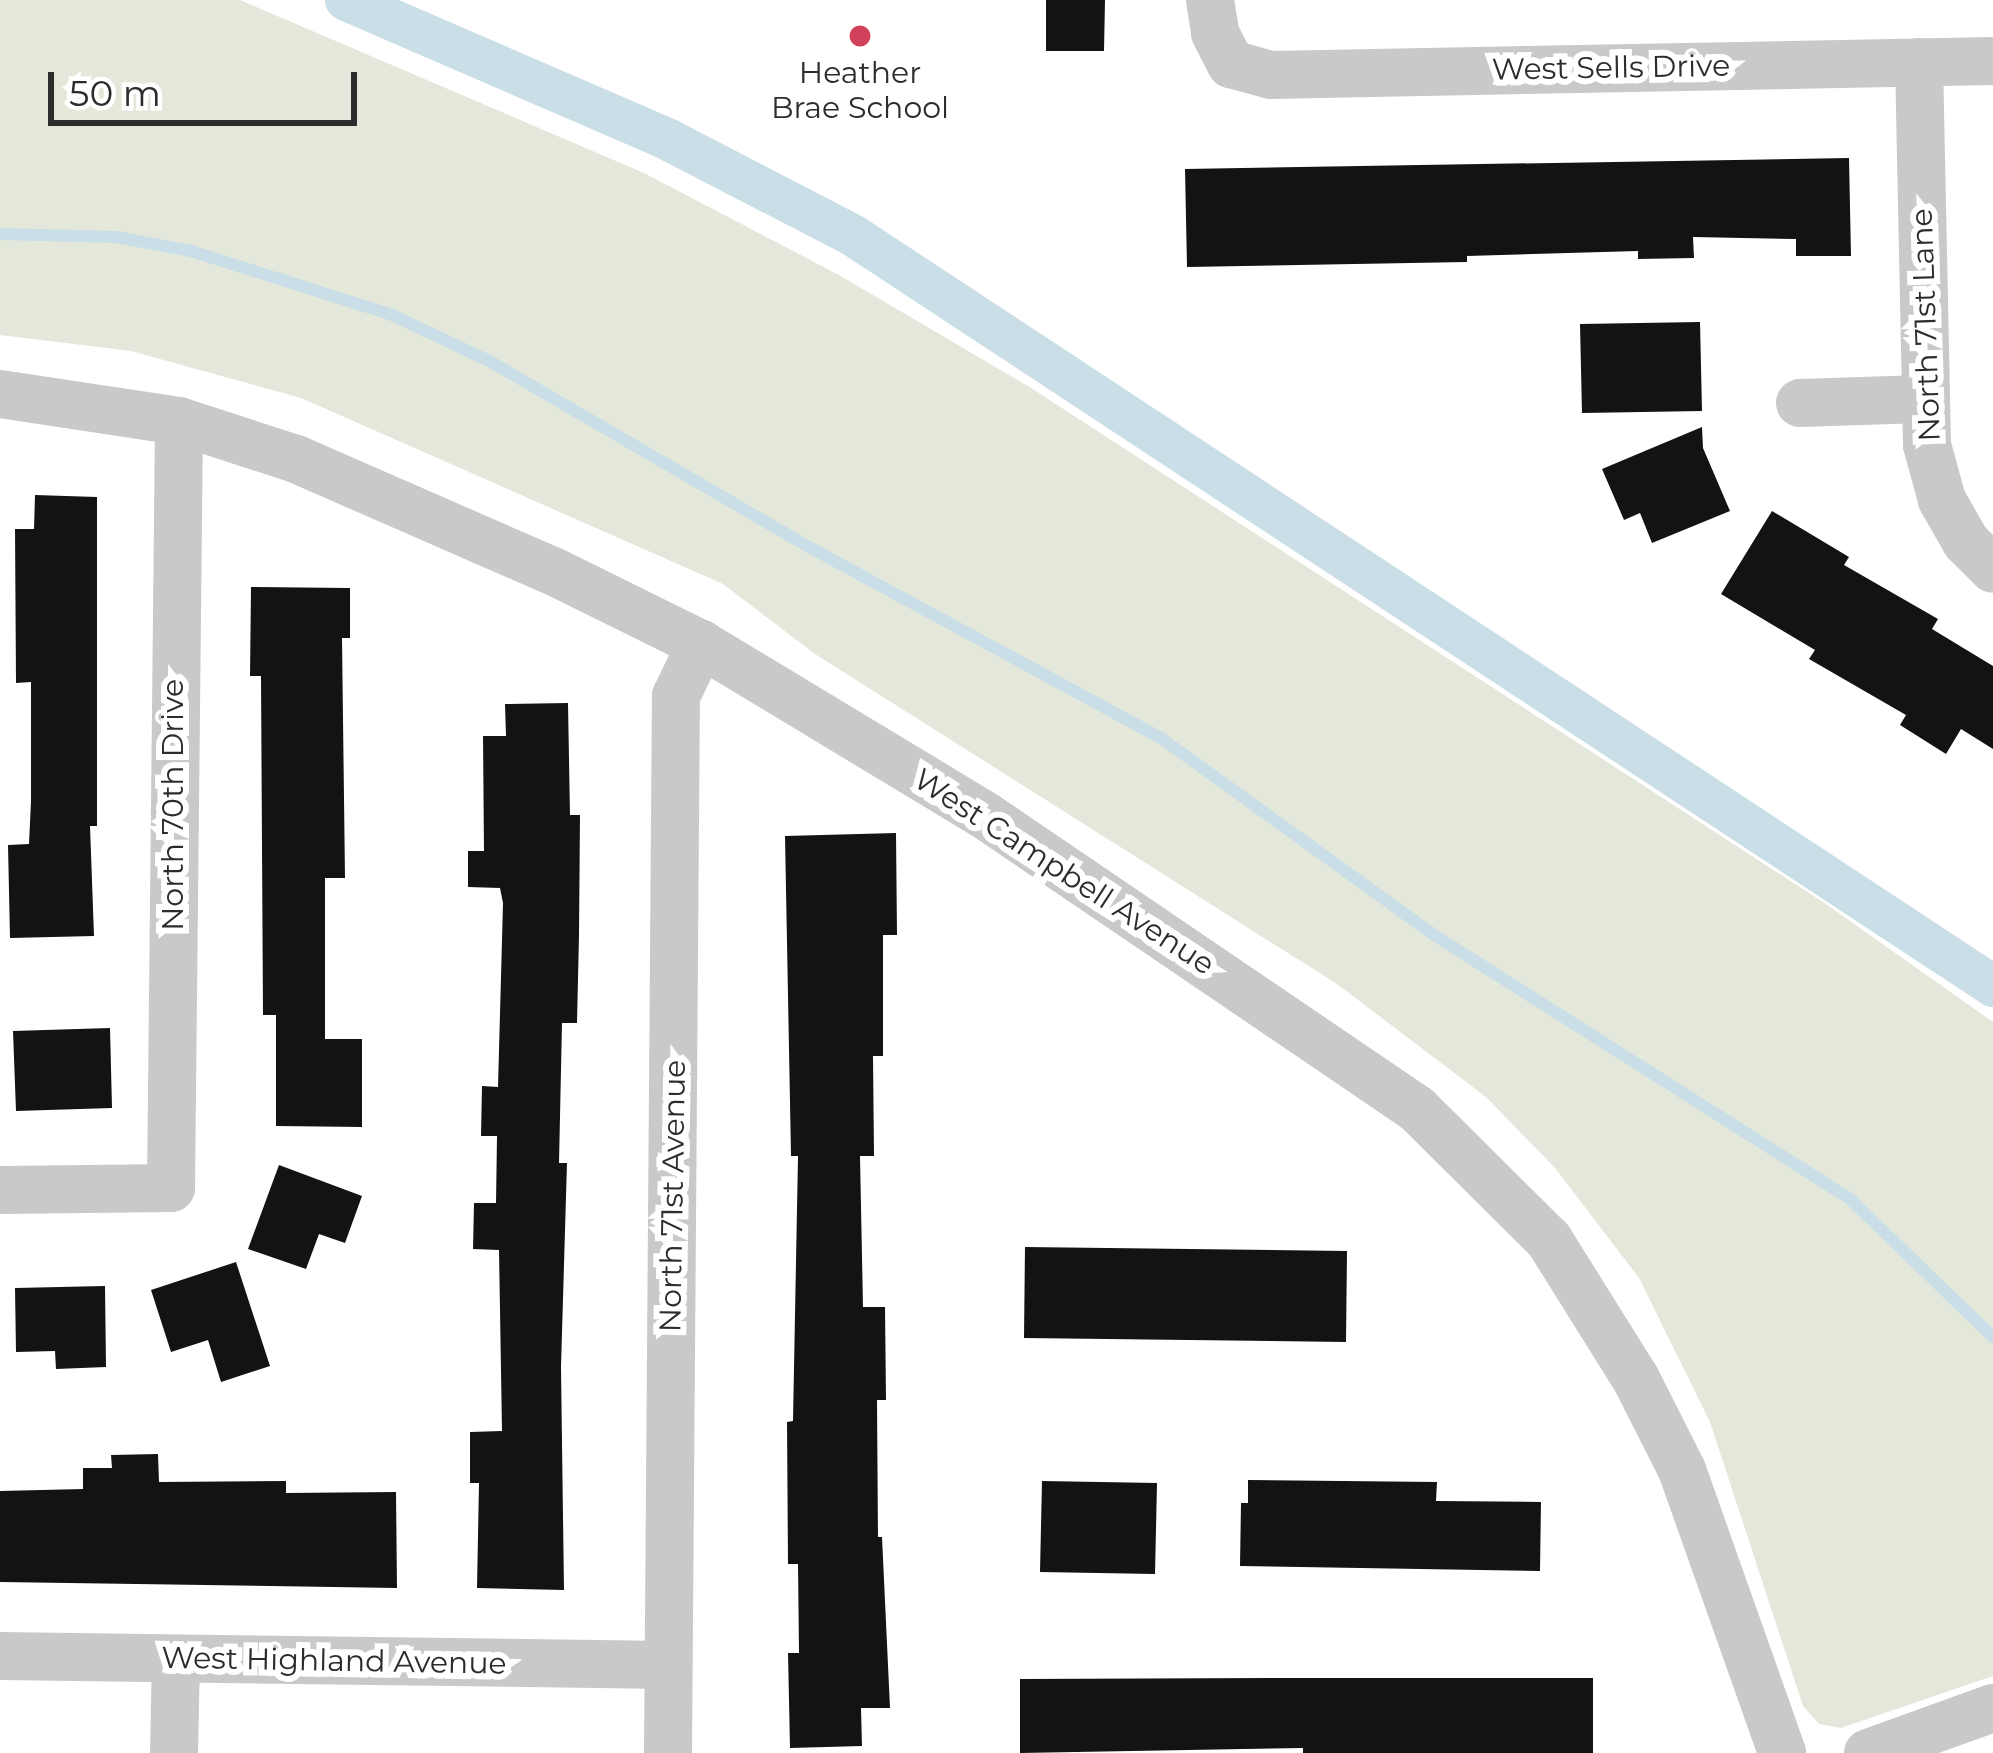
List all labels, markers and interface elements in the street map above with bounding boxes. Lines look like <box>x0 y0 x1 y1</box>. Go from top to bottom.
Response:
marker: Heather Brae School <box>847 23 873 49</box>
scale bar <box>54 48 363 122</box>
street label: West Sells Drive <box>1492 48 1730 88</box>
place label: Heather Brae School <box>771 55 949 125</box>
text: 50 m <box>69 71 161 115</box>
street label: North 71st Lane <box>1904 208 1948 442</box>
street label: North 70th Drive <box>155 679 191 931</box>
street label: West Campbell Avenue <box>907 761 1221 983</box>
street label: North 71st Avenue <box>653 1059 693 1333</box>
street label: West Highland Avenue <box>161 1640 507 1682</box>

